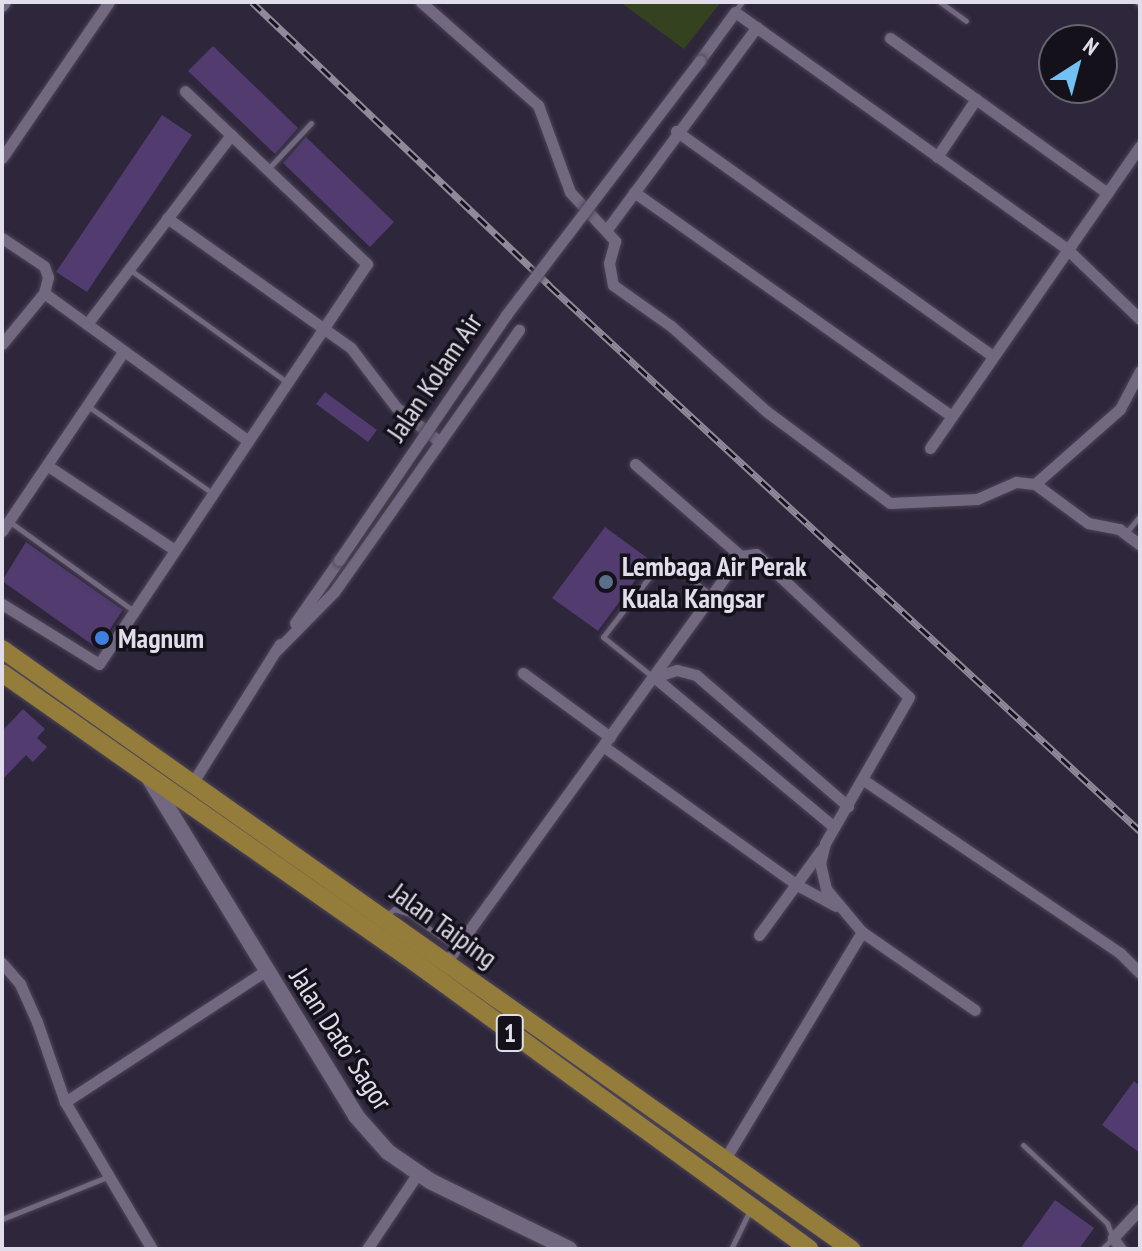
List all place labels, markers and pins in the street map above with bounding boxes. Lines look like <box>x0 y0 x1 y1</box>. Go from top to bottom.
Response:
place label: Lembaga Air Perak Kuala Kangsar <box>622 549 807 615</box>
marker: Lembaga Air Perak Kuala Kangsar <box>597 573 615 591</box>
place label: Magnum <box>118 621 204 655</box>
marker: Magnum <box>93 629 111 647</box>

